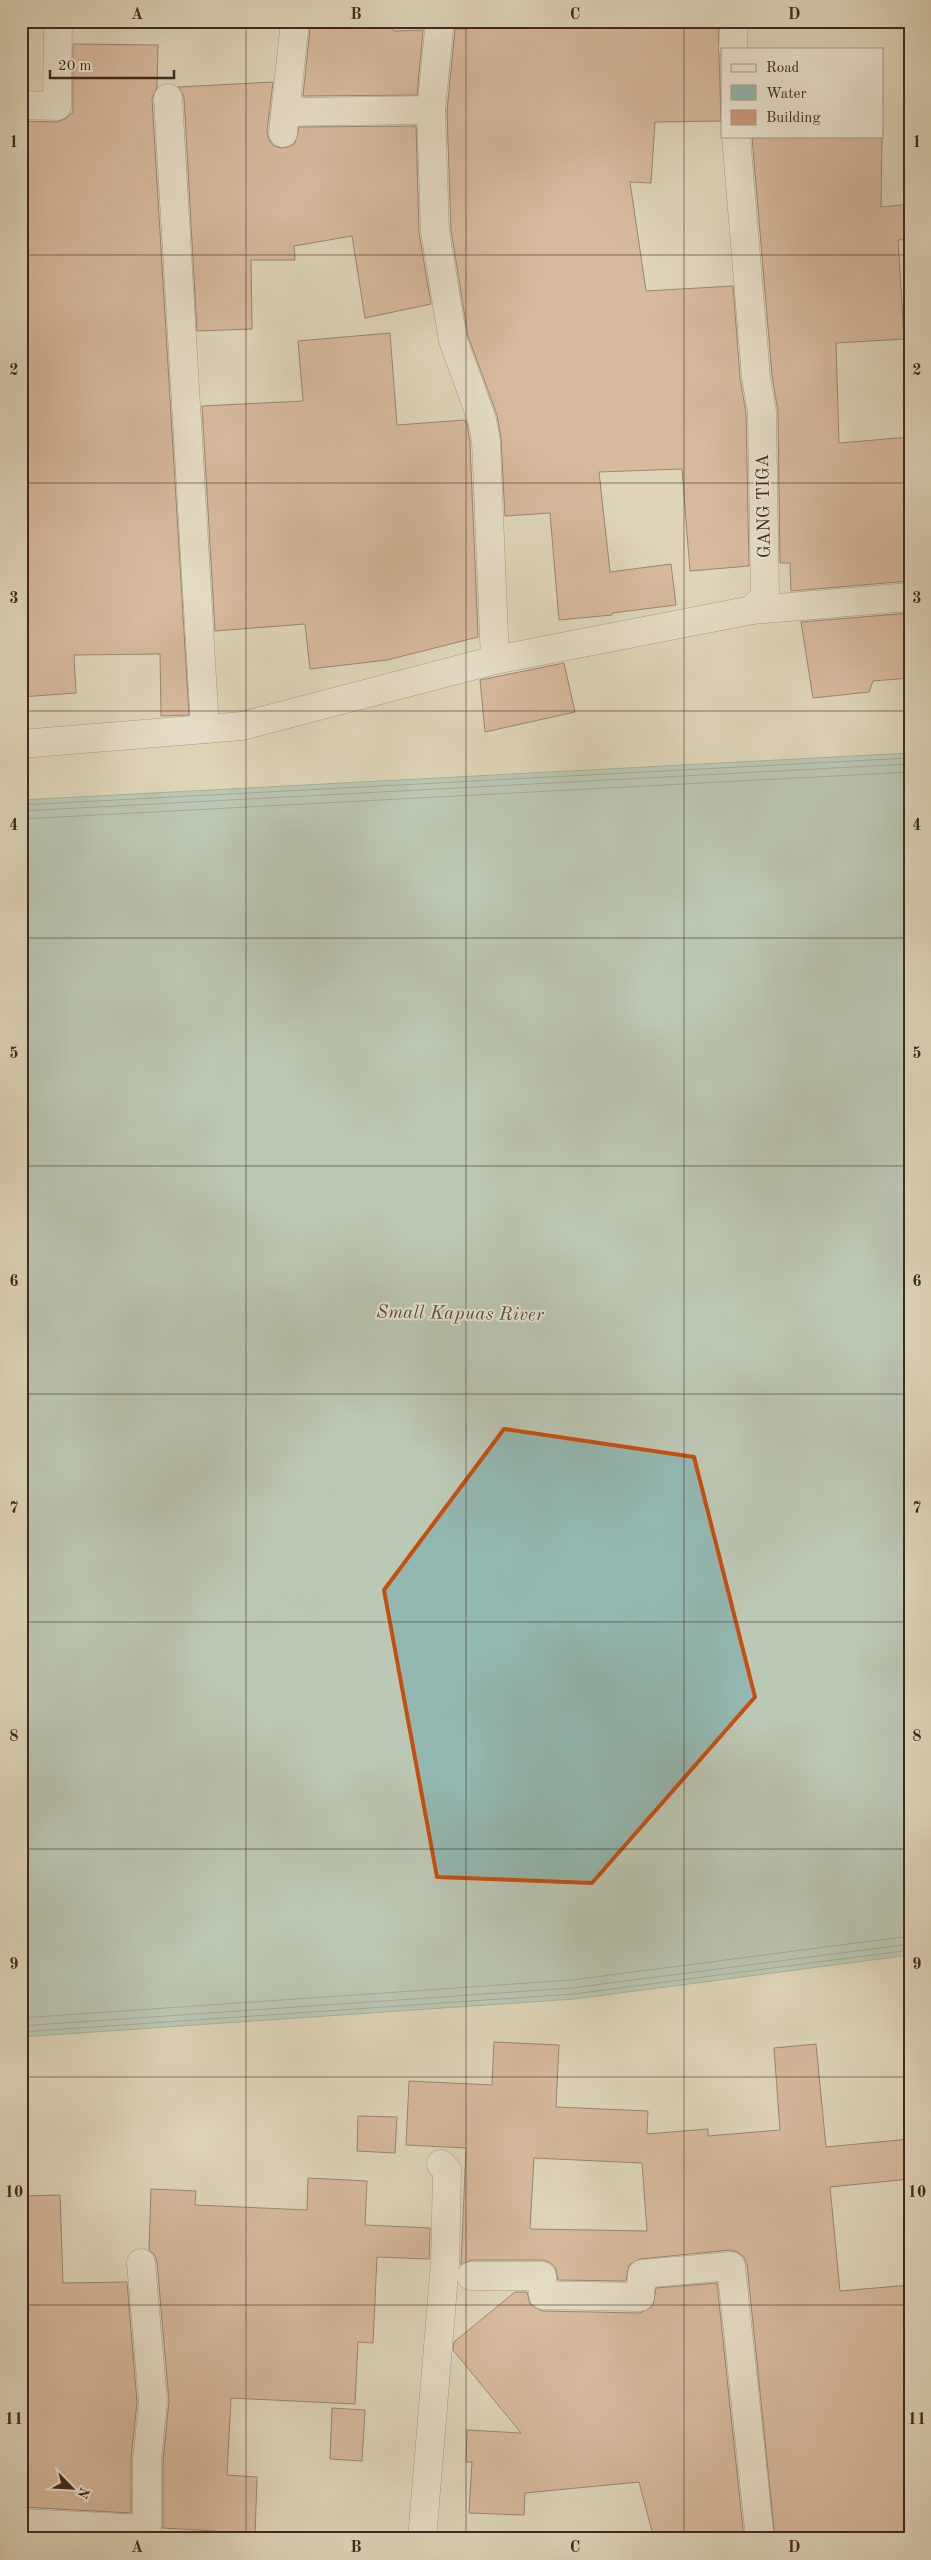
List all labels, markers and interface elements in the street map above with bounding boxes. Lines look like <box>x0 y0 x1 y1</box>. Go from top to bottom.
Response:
text: A <box>131 7 143 23</box>
text: B <box>350 7 362 23</box>
text: C <box>570 7 580 23</box>
text: D <box>788 7 800 23</box>
scale bar <box>50 48 174 80</box>
legend <box>721 48 884 138</box>
text: 20 m <box>58 59 92 74</box>
text: Road <box>766 61 800 76</box>
text: Water <box>766 87 807 102</box>
text: Building <box>766 111 821 126</box>
text: 1 <box>9 135 19 151</box>
text: 1 <box>912 135 922 151</box>
text: 2 <box>9 363 19 379</box>
text: 2 <box>912 363 922 379</box>
street label: GANG TIGA <box>754 454 774 558</box>
text: 3 <box>9 591 19 607</box>
text: 3 <box>912 591 922 607</box>
text: 4 <box>9 818 19 834</box>
text: 4 <box>912 818 922 834</box>
text: 5 <box>9 1046 19 1062</box>
text: 5 <box>912 1046 922 1062</box>
text: 6 <box>9 1274 19 1290</box>
text: 6 <box>912 1274 922 1290</box>
water label: Small Kapuas River <box>376 1304 545 1325</box>
text: 7 <box>9 1501 19 1517</box>
text: 7 <box>912 1501 922 1517</box>
text: 8 <box>9 1729 19 1745</box>
text: 8 <box>912 1729 922 1745</box>
text: 9 <box>9 1957 19 1973</box>
text: 9 <box>912 1957 922 1973</box>
text: 10 <box>5 2185 23 2201</box>
text: 10 <box>908 2185 926 2201</box>
text: 11 <box>5 2412 23 2428</box>
text: 11 <box>908 2412 926 2428</box>
north arrow <box>48 2462 98 2512</box>
text: N <box>74 2485 92 2501</box>
text: A <box>131 2540 143 2556</box>
text: B <box>350 2540 362 2556</box>
text: C <box>570 2540 580 2556</box>
text: D <box>788 2540 800 2556</box>

